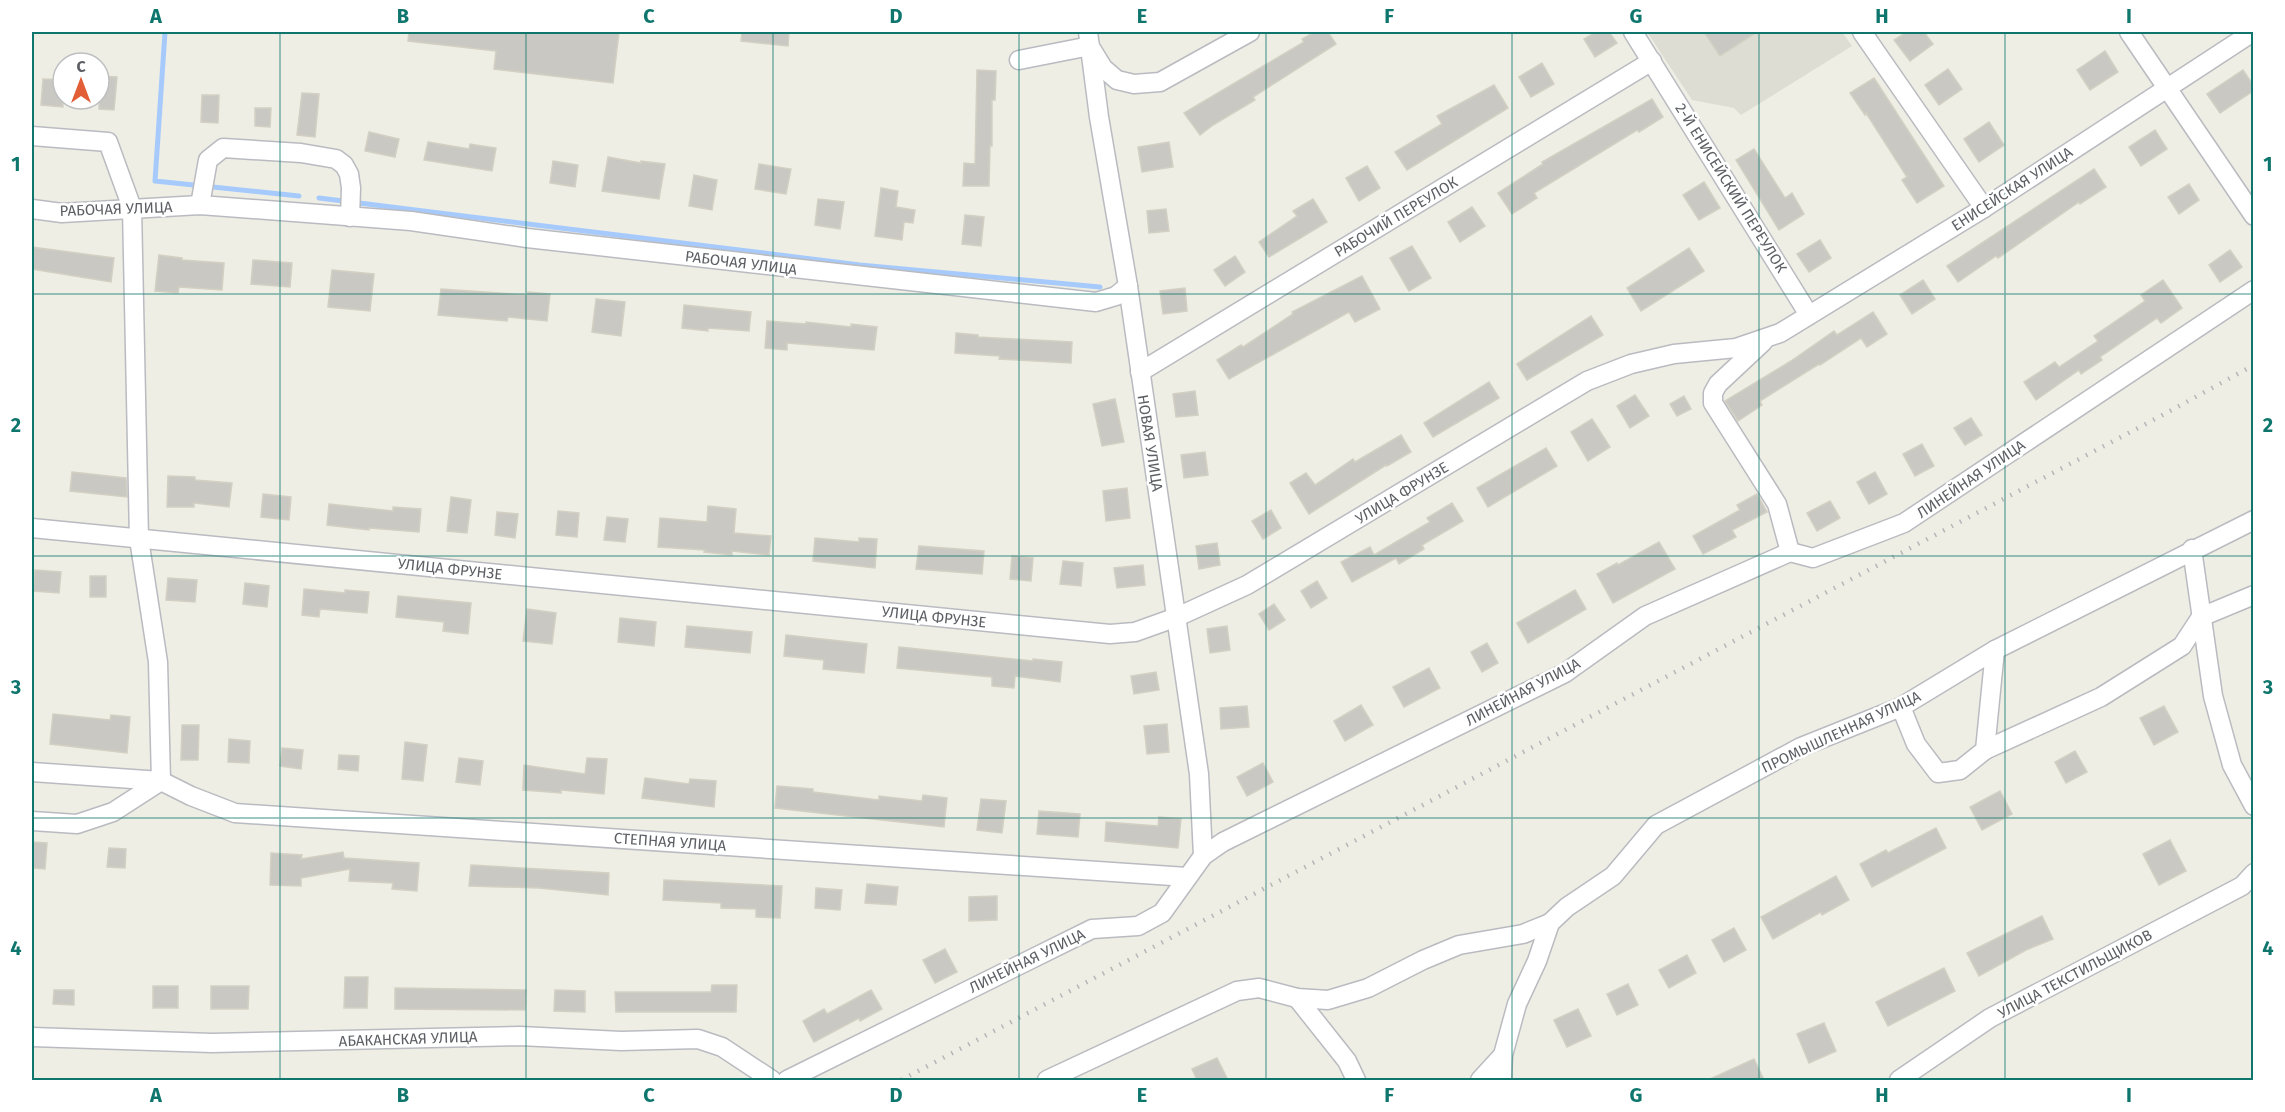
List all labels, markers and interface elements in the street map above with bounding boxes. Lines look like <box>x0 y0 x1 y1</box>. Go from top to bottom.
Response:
text: A <box>149 4 163 28</box>
text: B <box>397 4 409 28</box>
text: C <box>643 4 655 28</box>
text: D <box>889 4 903 28</box>
text: E <box>1137 4 1147 28</box>
text: F <box>1384 4 1394 28</box>
text: G <box>1630 4 1642 28</box>
text: H <box>1875 4 1889 28</box>
text: I <box>2126 4 2132 28</box>
north arrow <box>51 51 111 111</box>
text: С <box>76 57 86 76</box>
street label: 2-Й ЕНИСЕЙСКИЙ ПЕРЕУЛОК <box>1671 100 1791 276</box>
street label: ЕНИСЕЙСКАЯ УЛИЦА <box>1948 143 2076 235</box>
text: 1 <box>11 152 21 176</box>
text: 1 <box>2263 152 2273 176</box>
street label: РАБОЧИЙ ПЕРЕУЛОК <box>1331 173 1461 261</box>
street label: РАБОЧАЯ УЛИЦА <box>59 198 173 220</box>
street label: РАБОЧАЯ УЛИЦА <box>684 247 798 279</box>
street label: НОВАЯ УЛИЦА <box>1133 393 1167 493</box>
text: 2 <box>11 413 21 437</box>
text: 2 <box>2263 413 2273 437</box>
street label: ЛИНЕЙНАЯ УЛИЦА <box>1913 436 2029 522</box>
street label: УЛИЦА ФРУНЗЕ <box>1352 458 1452 528</box>
street label: УЛИЦА ФРУНЗЕ <box>397 555 503 583</box>
street label: УЛИЦА ФРУНЗЕ <box>881 603 987 631</box>
street label: ЛИНЕЙНАЯ УЛИЦА <box>1463 654 1584 730</box>
text: 3 <box>10 675 21 699</box>
text: 3 <box>2262 675 2273 699</box>
street label: ПРОМЫШЛЕННАЯ УЛИЦА <box>1759 687 1924 777</box>
street label: СТЕПНАЯ УЛИЦА <box>613 829 727 855</box>
street label: ЛИНЕЙНАЯ УЛИЦА <box>966 925 1088 997</box>
street label: УЛИЦА ТЕКСТИЛЬЩИКОВ <box>1995 926 2155 1022</box>
text: 4 <box>10 936 22 960</box>
text: 4 <box>2262 936 2274 960</box>
street label: АБАКАНСКАЯ УЛИЦА <box>338 1028 478 1050</box>
text: A <box>149 1083 163 1107</box>
text: B <box>397 1083 409 1107</box>
text: C <box>643 1083 655 1107</box>
text: D <box>889 1083 903 1107</box>
text: E <box>1137 1083 1147 1107</box>
text: F <box>1384 1083 1394 1107</box>
text: G <box>1630 1083 1642 1107</box>
text: H <box>1875 1083 1889 1107</box>
text: I <box>2126 1083 2132 1107</box>

